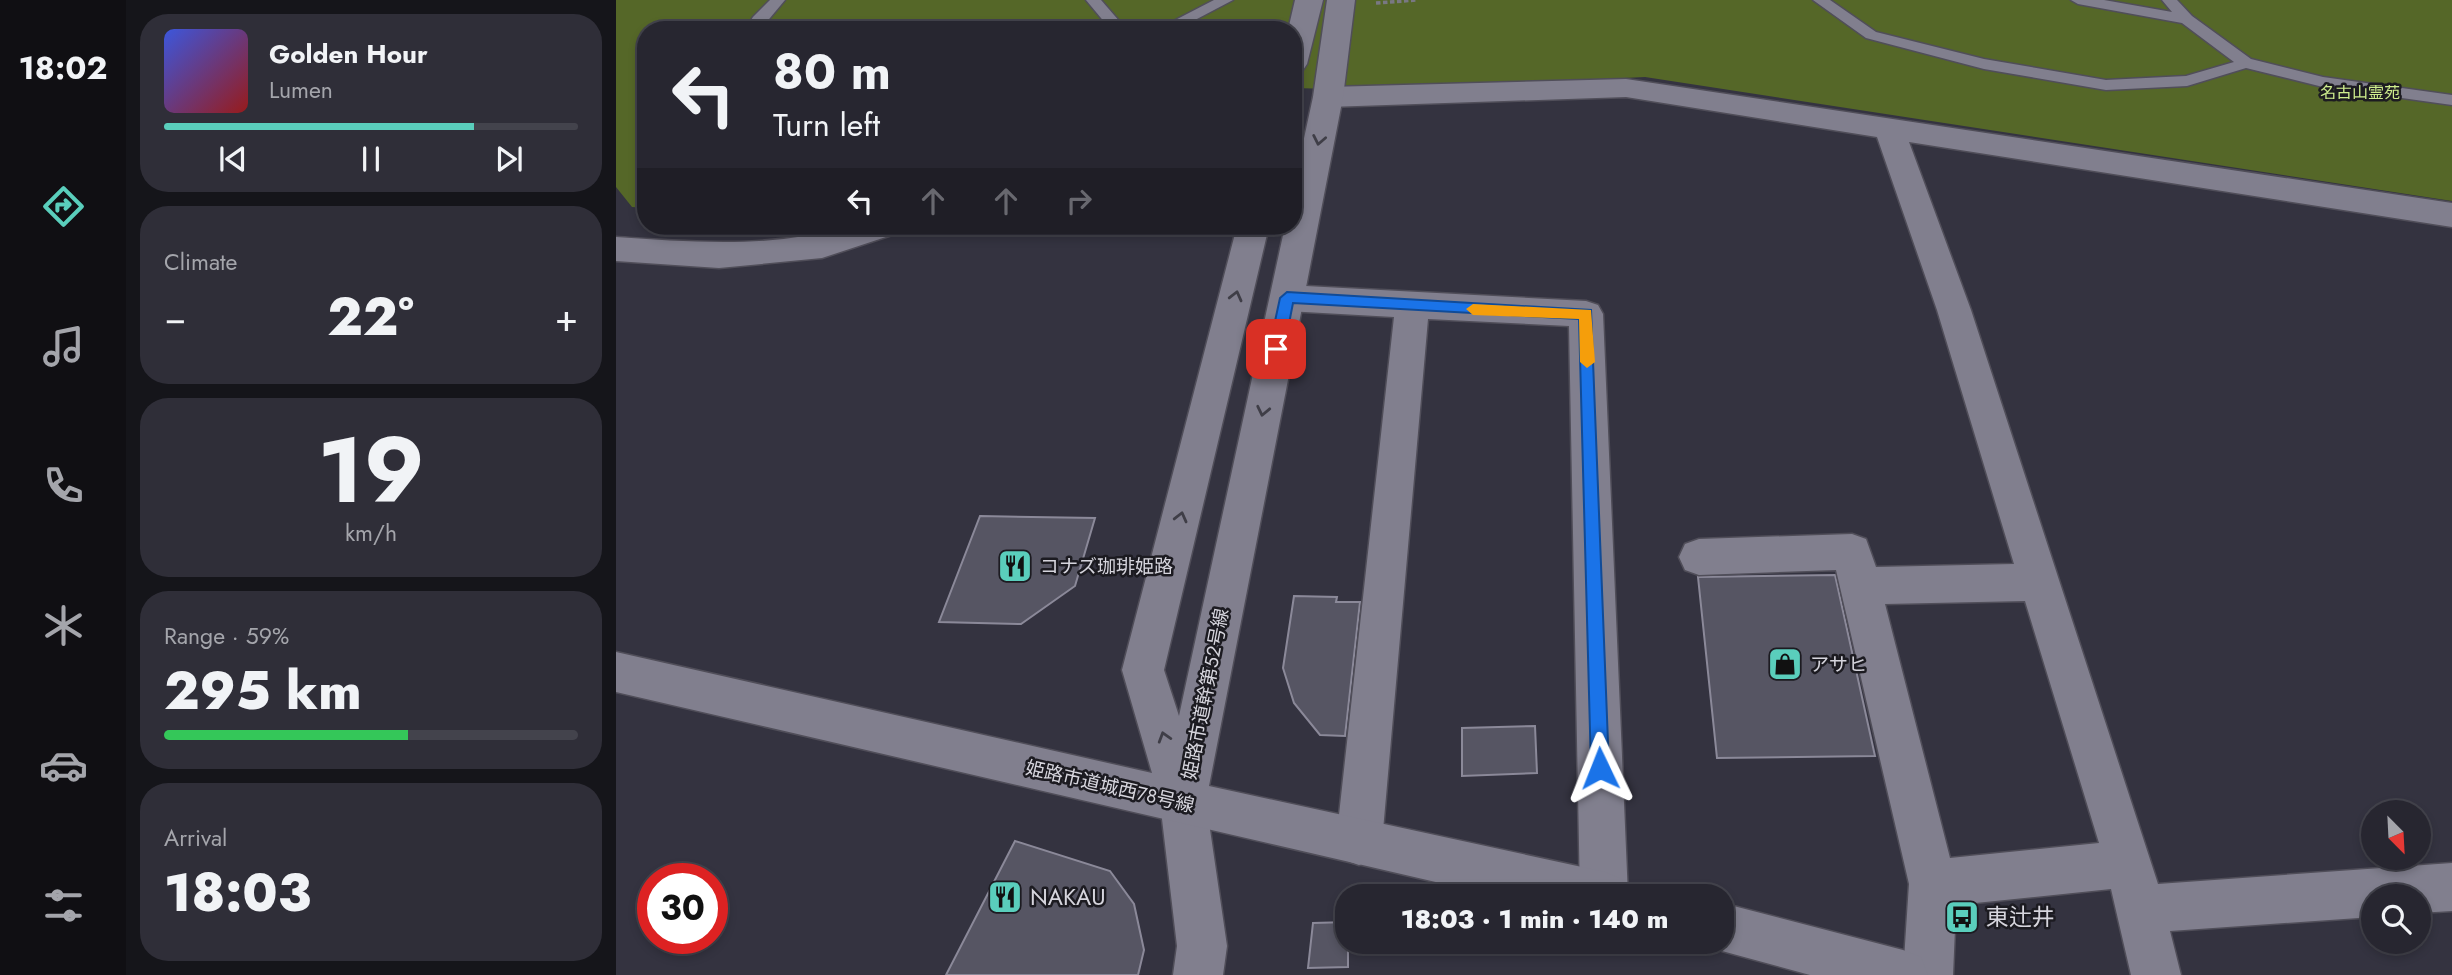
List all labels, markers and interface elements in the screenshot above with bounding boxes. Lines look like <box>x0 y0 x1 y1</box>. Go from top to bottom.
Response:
text: Golden Hour <box>269 35 428 73</box>
text: 80 m <box>773 37 891 107</box>
text: 18:02 <box>19 45 107 91</box>
icon: left <box>658 49 749 140</box>
text: Lumen <box>269 73 333 107</box>
park label: 名古山霊苑 <box>2320 81 2400 104</box>
text: Turn left <box>773 102 880 148</box>
one-way arrow <box>1312 134 1327 146</box>
icon: previous <box>214 140 252 178</box>
icon: pause <box>352 140 390 178</box>
icon: next <box>490 140 528 178</box>
icon: directions <box>39 182 88 231</box>
icon: left <box>841 182 879 220</box>
icon: ahead <box>914 182 952 220</box>
icon: ahead <box>987 182 1025 220</box>
icon: right <box>1060 182 1098 220</box>
text: Climate <box>164 245 237 279</box>
text: 22° <box>327 279 414 355</box>
text: − <box>164 290 186 345</box>
text: + <box>555 290 578 345</box>
one-way arrow <box>1228 291 1242 303</box>
pin <box>1246 319 1306 379</box>
icon: music <box>39 322 88 371</box>
icon: arrive <box>1257 330 1295 368</box>
text: 19 <box>317 405 425 536</box>
one-way arrow <box>1257 405 1272 417</box>
icon: phone <box>39 461 88 510</box>
one-way arrow <box>1173 511 1187 523</box>
text: km/h <box>345 516 397 550</box>
restaurant icon: コナズ珈琲姫路 <box>996 547 1034 585</box>
place label: コナズ珈琲姫路 <box>1040 553 1173 580</box>
icon: climate <box>39 601 88 650</box>
street label: 姫路市道幹第５２号線 <box>1176 606 1235 782</box>
text: Range · 59% <box>164 619 289 653</box>
shop icon: アサヒ <box>1766 645 1804 683</box>
place label: アサヒ <box>1810 651 1867 678</box>
text: 295 km <box>164 653 362 729</box>
one-way arrow <box>1157 731 1172 743</box>
position arrow <box>1563 731 1637 805</box>
icon: car <box>39 741 88 790</box>
street label: 姫路市道城西78号線 <box>1023 754 1197 819</box>
north arrow <box>2361 800 2431 870</box>
map controls <box>2361 800 2431 954</box>
text: Arrival <box>164 821 227 855</box>
text: 18:03 <box>164 855 311 931</box>
speed limit sign: 30 <box>637 863 728 954</box>
restaurant icon: NAKAU <box>986 878 1024 916</box>
place label: NAKAU <box>1030 880 1106 914</box>
icon: filters <box>39 881 88 930</box>
button: search <box>2361 884 2431 954</box>
bus stop icon: 東辻井 <box>1943 898 1981 936</box>
text: 18:03 · 1 min · 140 m <box>1401 900 1668 938</box>
place label: 東辻井 <box>1986 900 2055 934</box>

